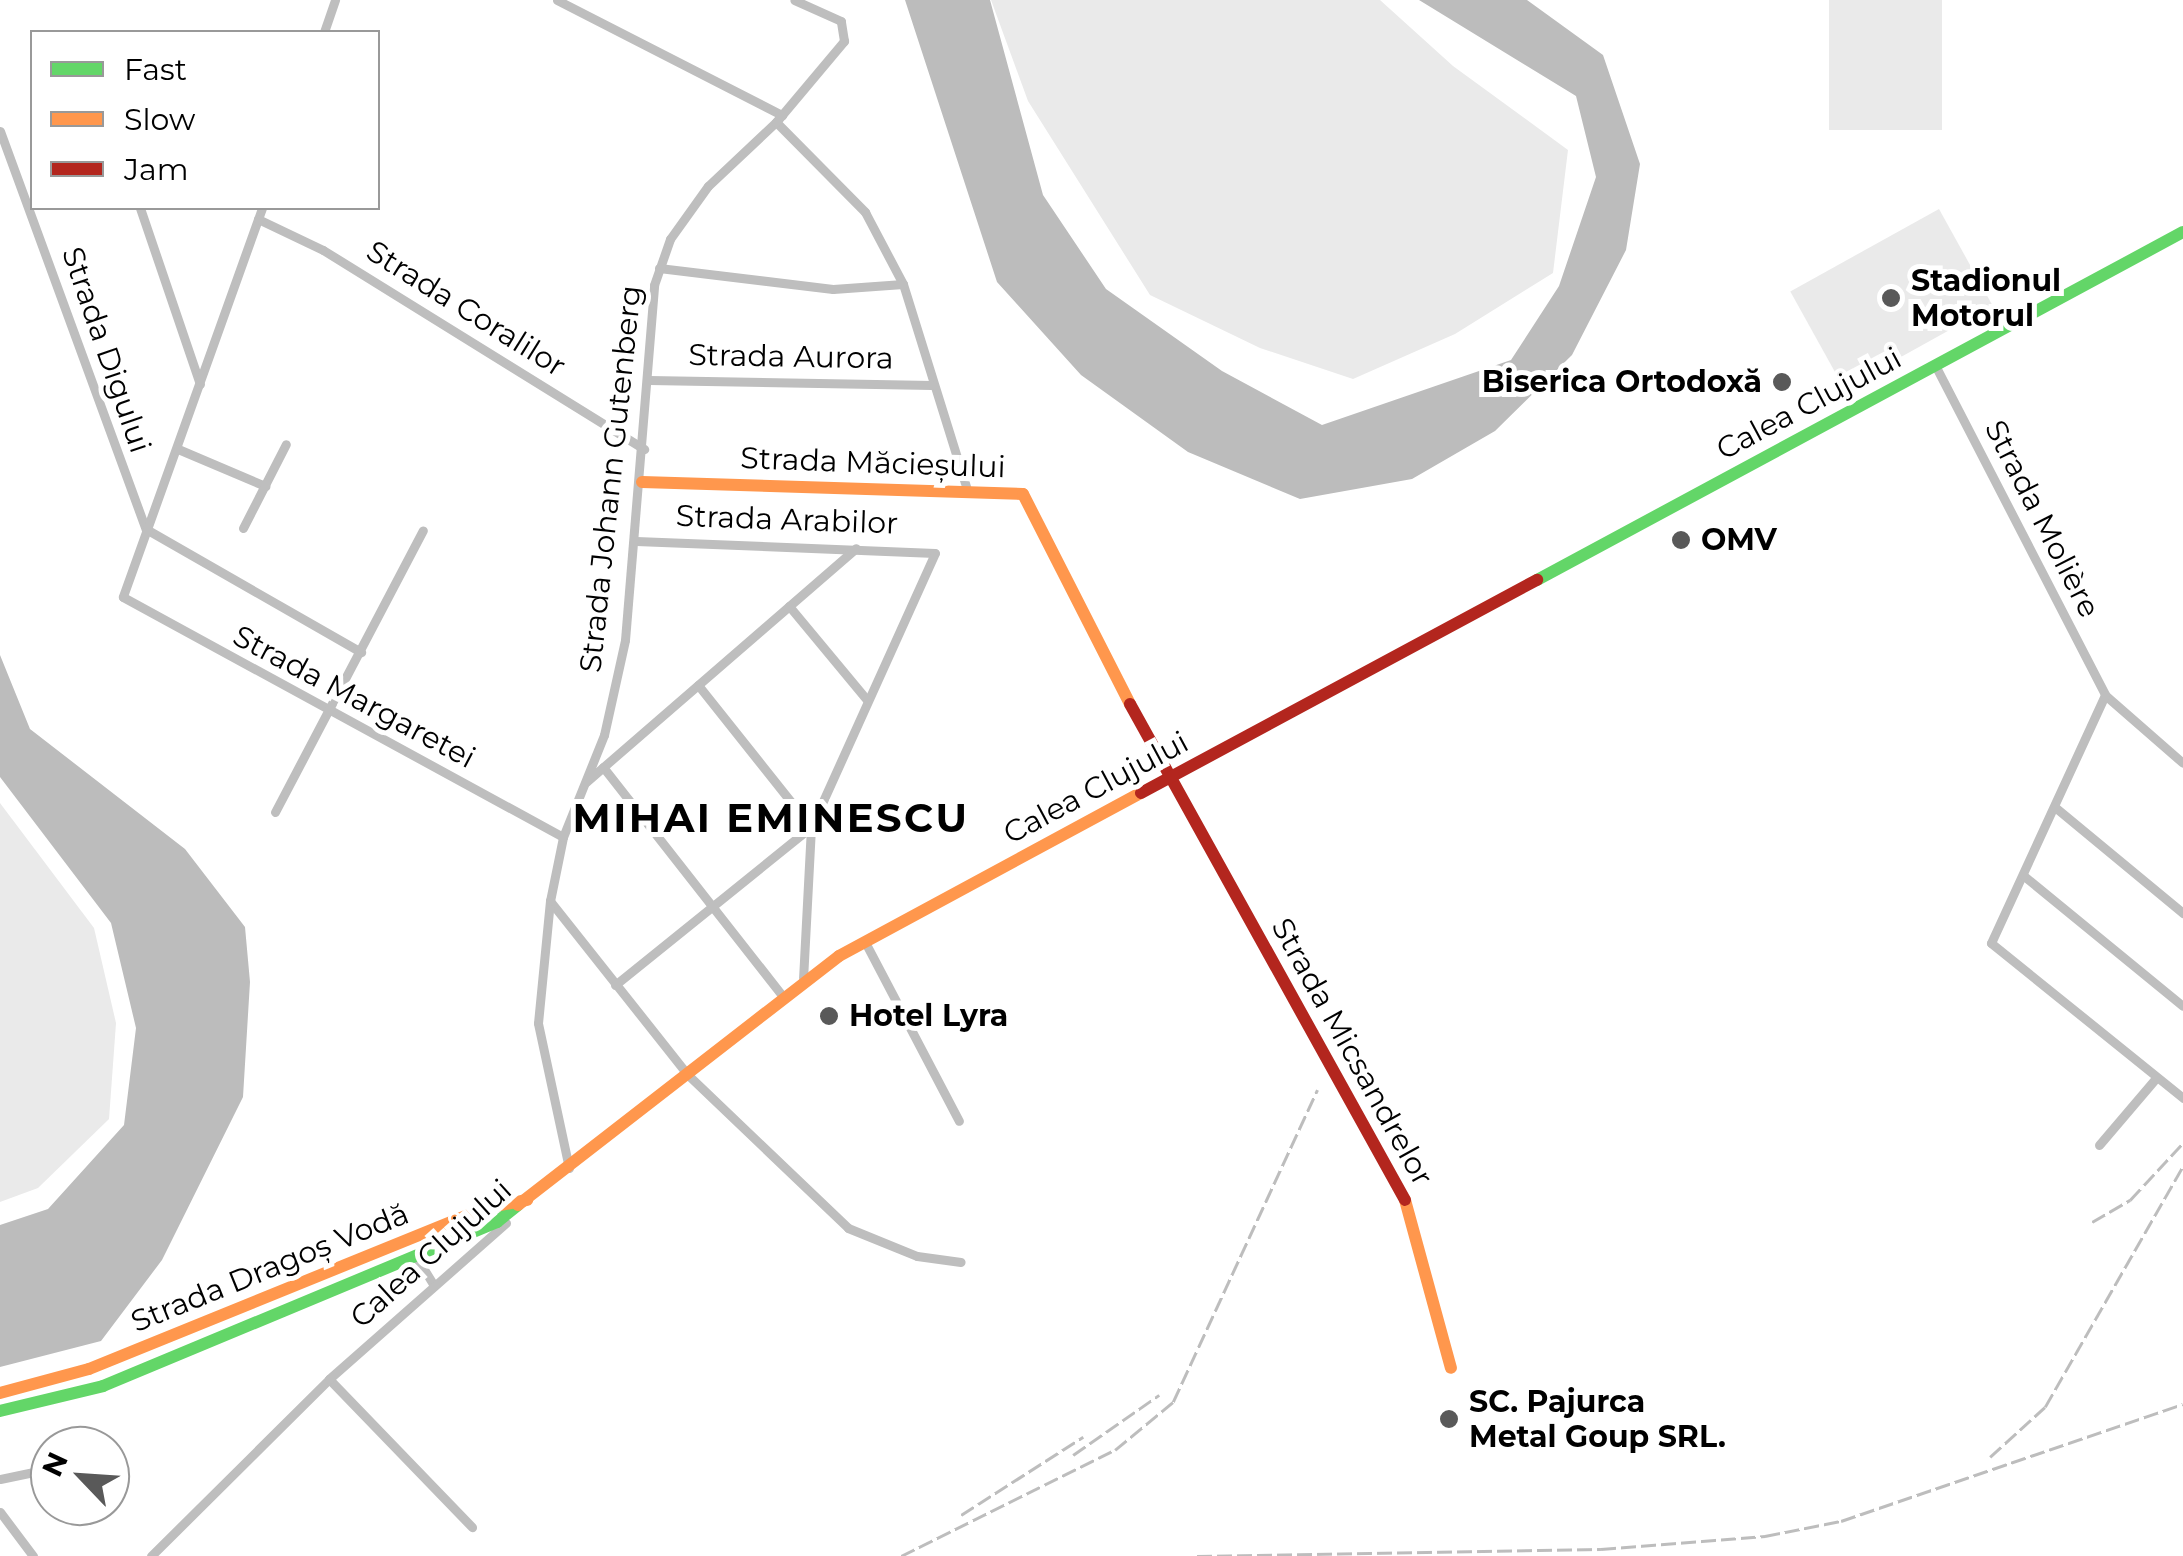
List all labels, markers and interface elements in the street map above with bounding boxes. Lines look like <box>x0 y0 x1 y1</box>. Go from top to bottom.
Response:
legend <box>30 30 380 210</box>
text: Fast <box>124 51 187 88</box>
text: Slow <box>124 101 195 138</box>
text: Jam <box>124 151 189 188</box>
street label: Strada Coralilor <box>360 233 572 385</box>
street label: Strada Digului <box>54 243 158 457</box>
place label: Stadionul Motorul <box>1911 263 2061 334</box>
street label: Strada Johann Gutenberg <box>573 284 649 674</box>
marker: Stadionul Motorul <box>1880 287 1902 309</box>
street label: Strada Aurora <box>688 337 894 377</box>
street label: Calea Clujului <box>1710 340 1908 468</box>
place label: Biserica Ortodoxă <box>1482 364 1762 400</box>
marker: Biserica Ortodoxă <box>1771 371 1793 393</box>
street label: Strada Molière <box>1977 414 2107 624</box>
street label: Strada Măcieșului <box>740 440 1006 486</box>
street label: Strada Arabilor <box>675 498 899 542</box>
place label: OMV <box>1701 522 1777 558</box>
marker: OMV <box>1670 529 1692 551</box>
street label: Strada Margaretei <box>227 618 481 776</box>
street label: Calea Clujului <box>997 724 1195 852</box>
district label: MIHAI EMINESCU <box>573 794 969 842</box>
street label: Strada Micsandrelor <box>1263 912 1441 1192</box>
place label: Hotel Lyra <box>849 998 1008 1034</box>
marker: Hotel Lyra <box>818 1005 840 1027</box>
street label: Calea Clujului <box>343 1172 519 1336</box>
street label: Strada Dragoș Vodă <box>126 1196 414 1340</box>
place label: SC. Pajurca Metal Goup SRL. <box>1469 1384 1726 1454</box>
marker: SC. Pajurca Metal Goup SRL. <box>1438 1408 1460 1430</box>
north arrow <box>30 1426 130 1526</box>
text: N <box>34 1447 75 1482</box>

